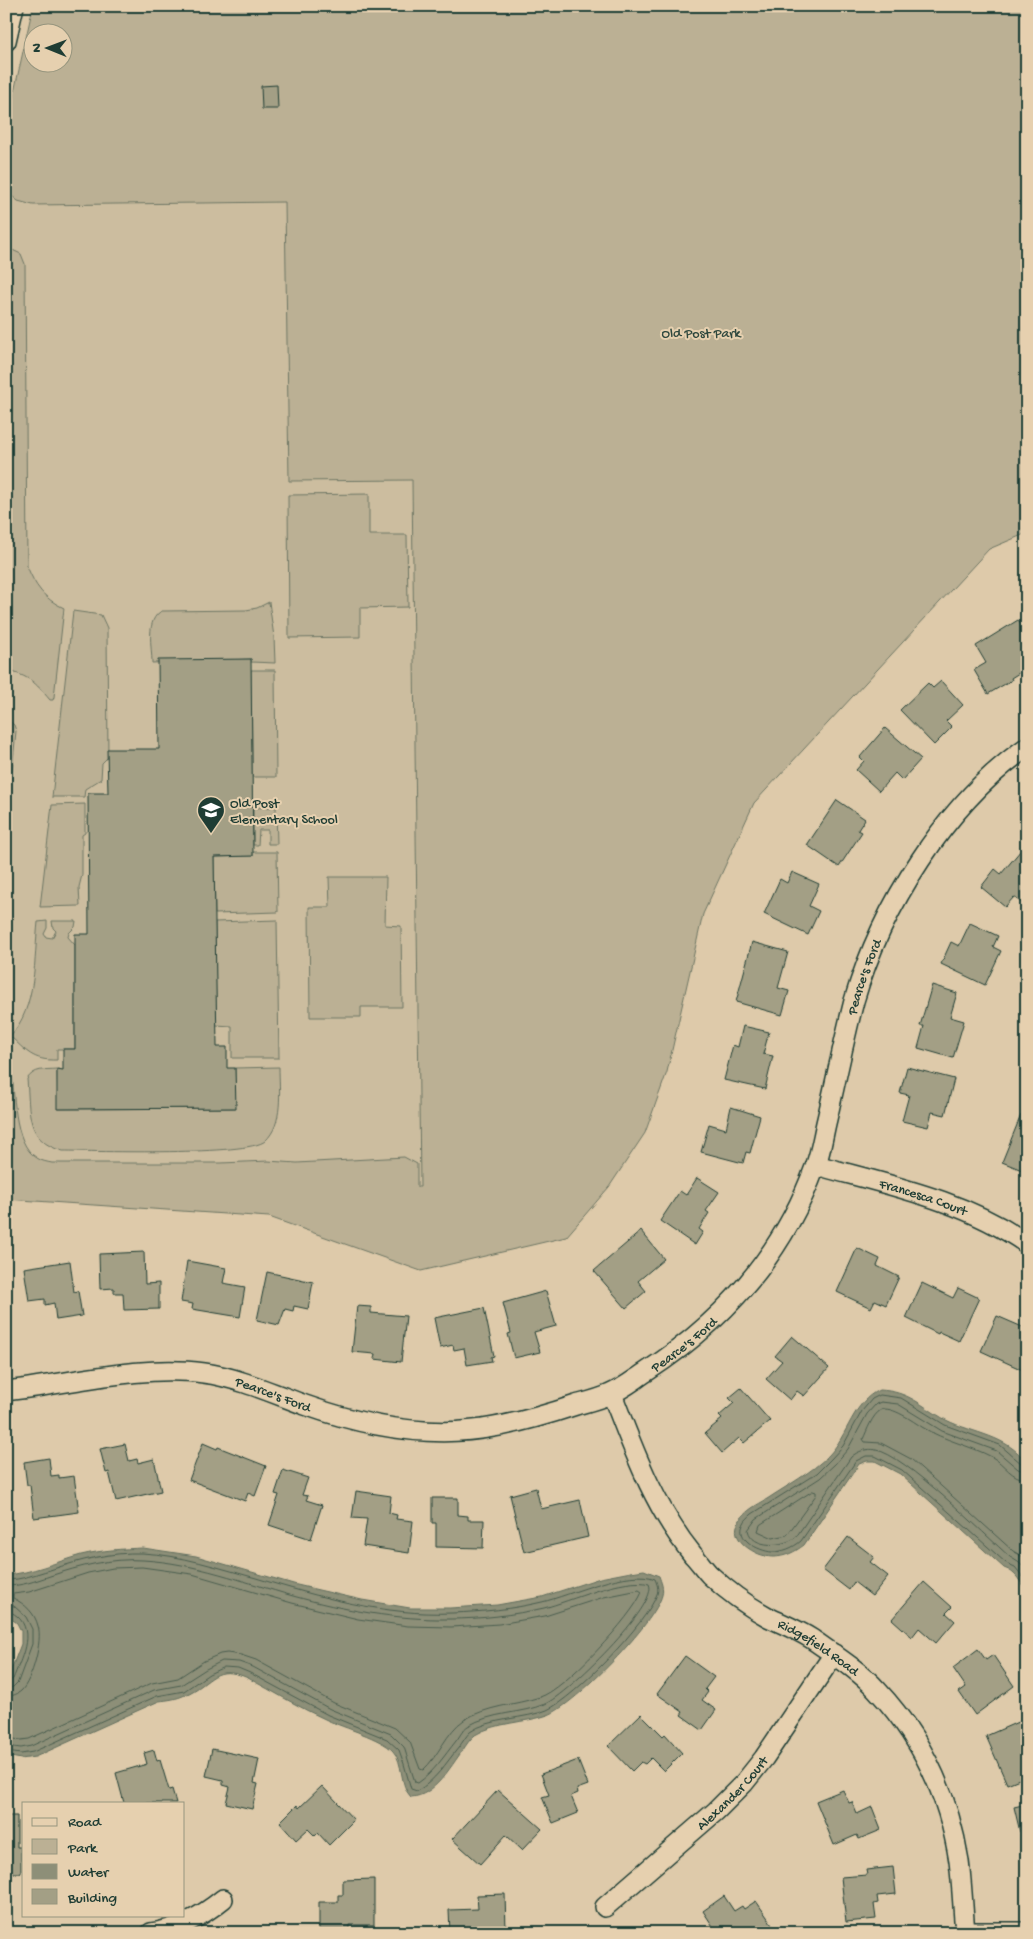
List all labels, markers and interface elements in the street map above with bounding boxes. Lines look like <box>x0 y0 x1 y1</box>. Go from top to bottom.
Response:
north arrow <box>22 22 72 72</box>
text: N <box>29 43 46 53</box>
park label: Old Post Park <box>662 326 742 343</box>
school or university icon: Old Post Elementary School <box>196 795 226 834</box>
place label: Old Post Elementary School <box>230 796 338 829</box>
street label: Pearce's Ford <box>845 935 887 1018</box>
street label: Francesca Court <box>876 1176 970 1222</box>
street label: Pearce's Ford <box>648 1313 723 1378</box>
street label: Pearce's Ford <box>232 1374 314 1418</box>
street label: Ridgefield Road <box>775 1617 863 1682</box>
street label: Alexander Court <box>694 1753 774 1835</box>
legend <box>22 1802 185 1916</box>
text: Road <box>68 1814 102 1832</box>
text: Park <box>67 1840 98 1858</box>
text: Water <box>68 1864 110 1882</box>
text: Building <box>67 1890 117 1908</box>

